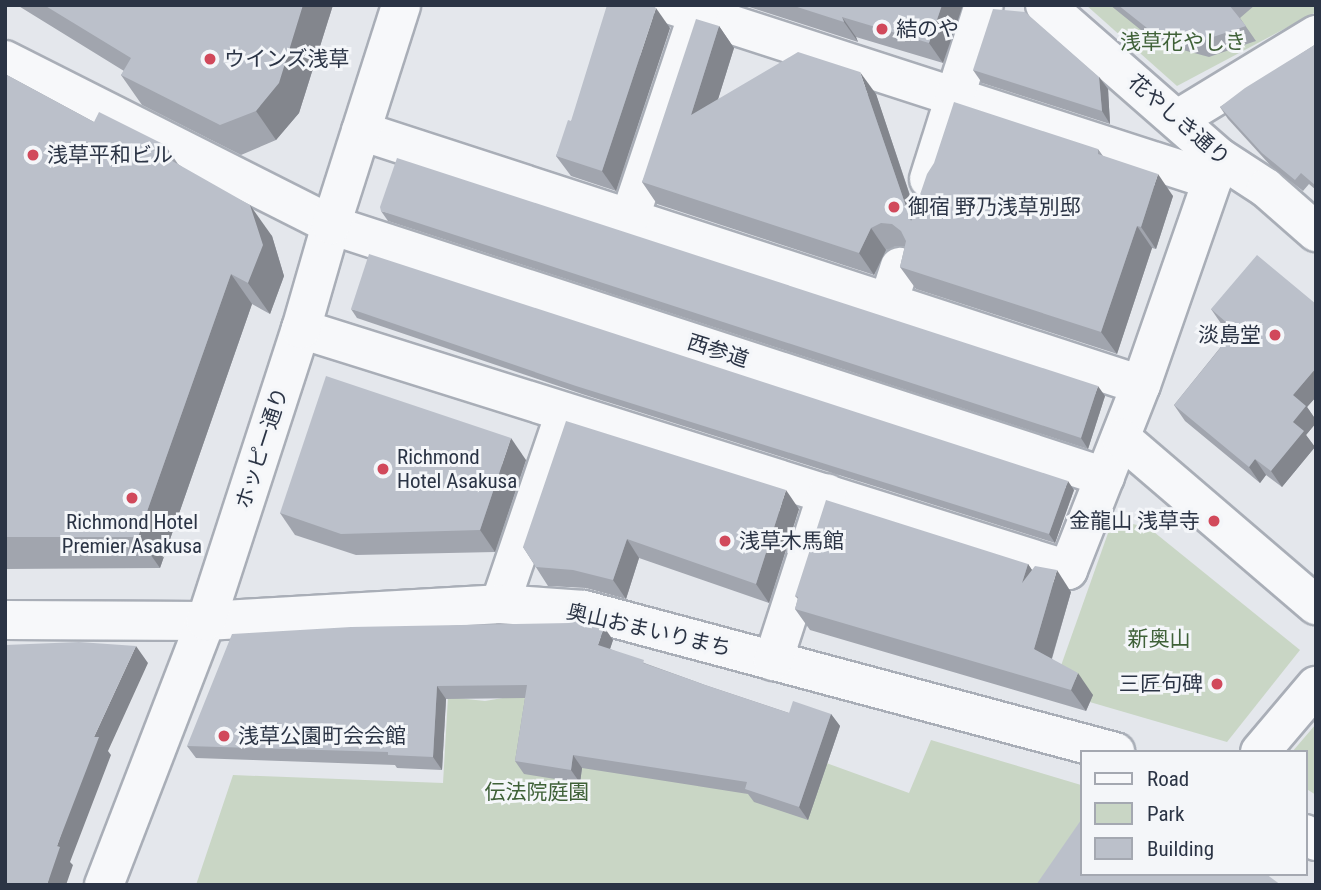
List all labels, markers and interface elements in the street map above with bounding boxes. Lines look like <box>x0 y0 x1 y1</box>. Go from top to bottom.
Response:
place label: 結のや <box>896 16 959 42</box>
marker: 結のや <box>874 21 890 37</box>
park label: 浅草花やしき <box>1120 29 1246 55</box>
place label: ウインズ浅草 <box>224 46 350 72</box>
marker: ウインズ浅草 <box>202 51 218 67</box>
street label: 花やしき通り <box>1123 69 1235 171</box>
place label: 浅草平和ビル <box>47 142 173 168</box>
marker: 浅草平和ビル <box>25 147 41 163</box>
place label: 御宿 野乃浅草別邸 <box>908 194 1081 220</box>
marker: 御宿 野乃浅草別邸 <box>886 199 902 215</box>
place label: 淡島堂 <box>1198 322 1261 348</box>
marker: 淡島堂 <box>1267 327 1283 343</box>
street label: 西参道 <box>684 329 752 373</box>
street label: ホッピー通り <box>231 384 293 512</box>
place label: Richmond Hotel Asakusa <box>397 444 517 494</box>
marker: Richmond Hotel Asakusa <box>375 461 391 477</box>
marker: Richmond Hotel Premier Asakusa <box>124 490 140 506</box>
place label: 金龍山 浅草寺 <box>1069 508 1200 534</box>
place label: Richmond Hotel Premier Asakusa <box>62 509 202 559</box>
marker: 金龍山 浅草寺 <box>1206 513 1222 529</box>
place label: 浅草木馬館 <box>739 528 844 554</box>
marker: 浅草木馬館 <box>717 533 733 549</box>
street label: 奥山おまいりまち <box>564 599 734 661</box>
park label: 新奥山 <box>1128 626 1190 652</box>
place label: 三匠句碑 <box>1119 671 1203 697</box>
marker: 三匠句碑 <box>1209 676 1225 692</box>
place label: 浅草公園町会会館 <box>238 723 406 749</box>
marker: 浅草公園町会会館 <box>216 728 232 744</box>
legend <box>1080 750 1307 876</box>
text: Road <box>1147 767 1189 791</box>
park label: 伝法院庭園 <box>485 779 589 805</box>
text: Park <box>1147 802 1184 826</box>
text: Building <box>1147 837 1214 861</box>

